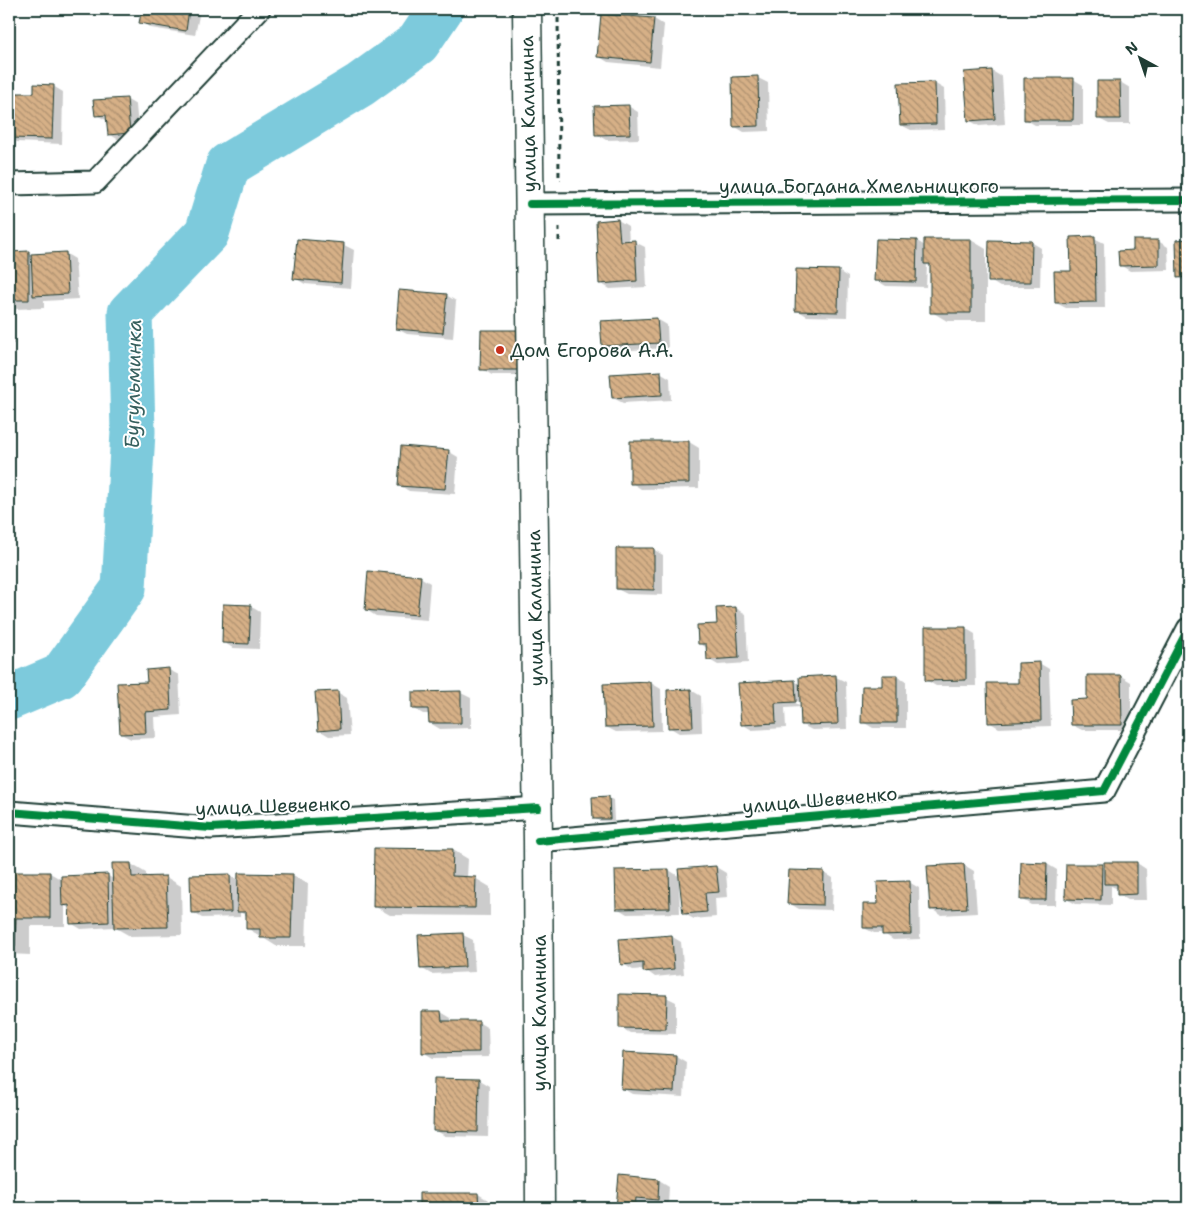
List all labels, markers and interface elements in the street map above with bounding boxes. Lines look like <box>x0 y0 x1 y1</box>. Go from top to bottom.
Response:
north arrow <box>1114 32 1164 82</box>
street label: улица Калинина <box>514 35 542 193</box>
text: N <box>1122 38 1142 59</box>
street label: улица Богдана Хмельницкого <box>719 174 999 199</box>
water label: Бугульминка <box>119 319 147 449</box>
place label: Дом Егорова А.А. <box>510 338 673 363</box>
marker: Дом Егорова А.А. <box>494 344 506 356</box>
street label: улица Калинина <box>521 529 549 687</box>
street label: улица Шевченко <box>741 781 899 819</box>
street label: улица Шевченко <box>195 791 351 821</box>
street label: улица Калинина <box>527 934 552 1091</box>

